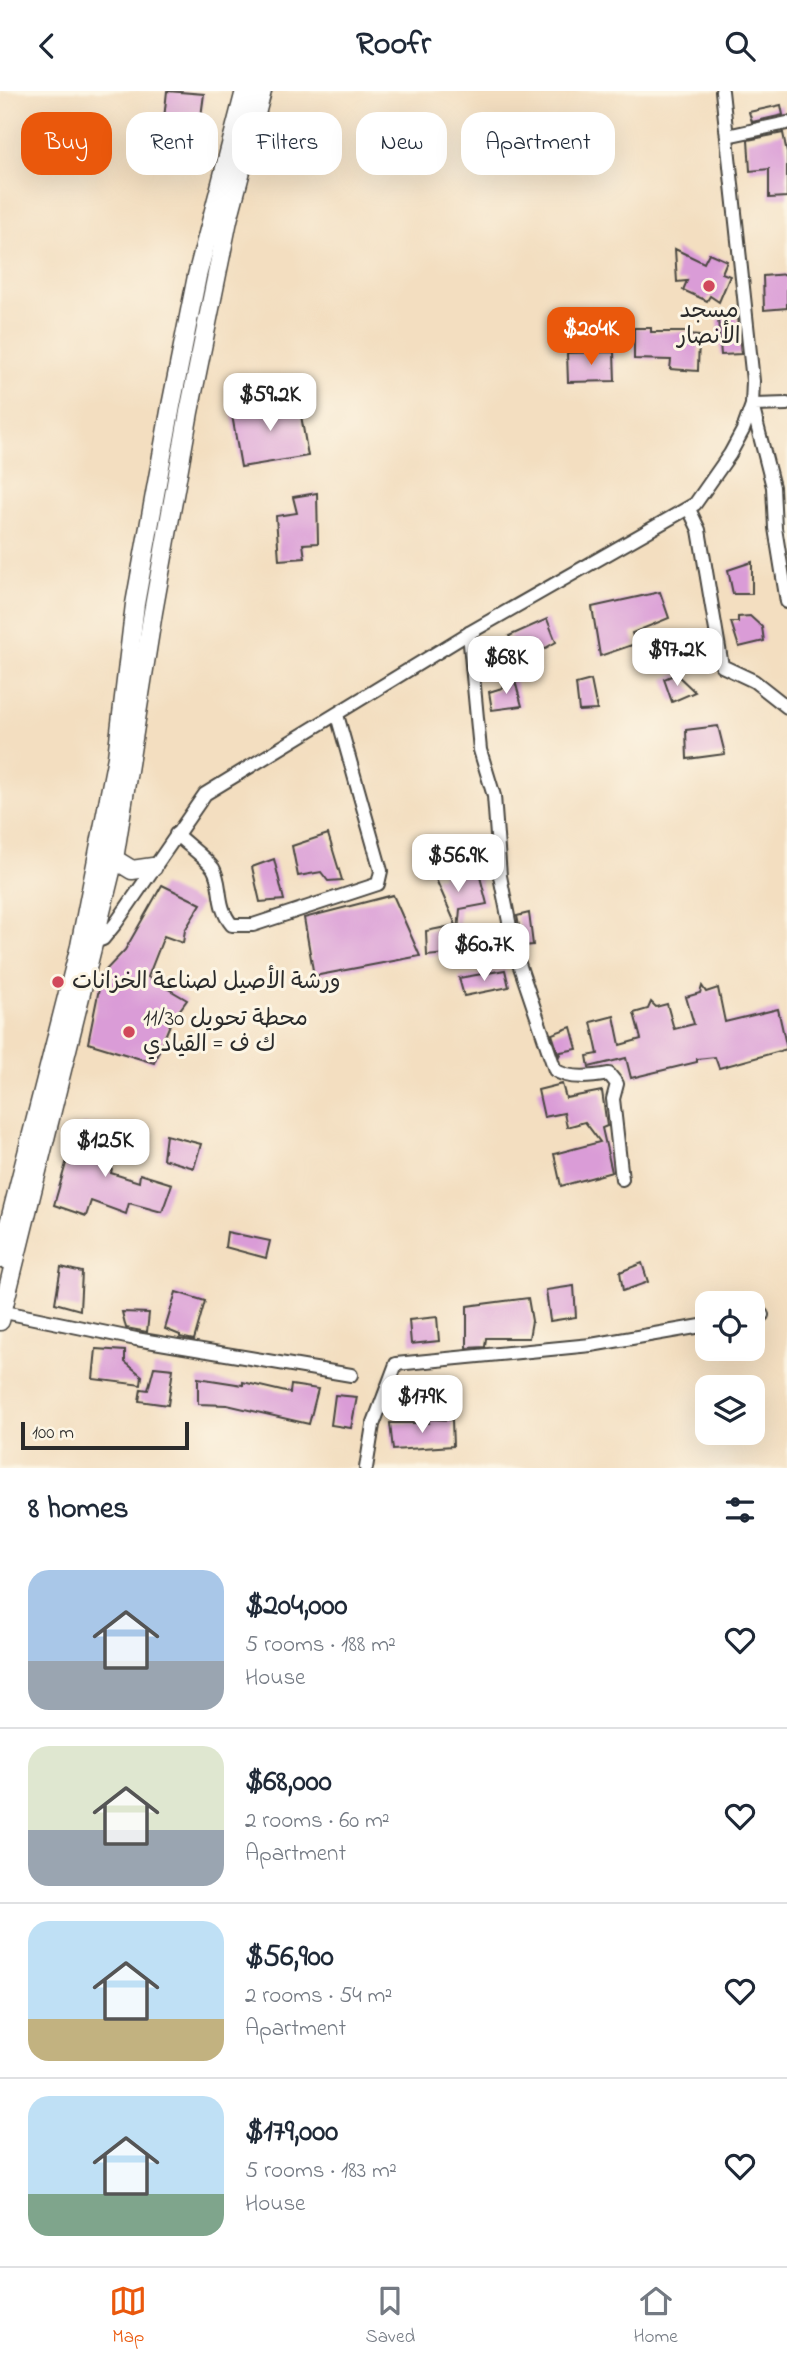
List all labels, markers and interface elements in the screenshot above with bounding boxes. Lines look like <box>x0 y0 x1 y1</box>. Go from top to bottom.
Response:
text: Roofr <box>356 22 431 69</box>
icon: back <box>28 27 66 65</box>
icon: search <box>721 27 759 65</box>
chip: Buy <box>21 112 112 175</box>
chip: Rent <box>126 112 218 175</box>
chip: Filters <box>232 112 342 175</box>
chip: New <box>356 112 447 175</box>
chip: Apartment <box>461 112 615 175</box>
marker: مسجد الأنصار <box>701 278 717 294</box>
place label: مسجد الأنصار <box>676 295 740 354</box>
pin: $204K <box>542 307 640 367</box>
text: $204K <box>563 313 619 346</box>
pin: $59.2K <box>213 373 327 433</box>
text: $59.2K <box>239 379 301 412</box>
pin: $97.2K <box>620 629 734 688</box>
text: $97.2K <box>648 634 706 667</box>
pin: $68K <box>465 637 547 696</box>
text: $68K <box>484 642 528 675</box>
pin: $56.9K <box>401 835 515 894</box>
text: $56.9K <box>428 840 488 873</box>
pin: $60.7K <box>427 923 541 983</box>
text: $60.7K <box>454 929 514 962</box>
place label: ورشة الأصيل لصناعة الخزانات <box>72 964 341 999</box>
marker: ورشة الأصيل لصناعة الخزانات <box>50 974 66 990</box>
place label: محطة تحويل 11/30 ك ف = القيادي <box>143 1003 308 1062</box>
marker: محطة تحويل 11/30 ك ف = القيادي <box>121 1024 137 1040</box>
pin: $125K <box>56 1119 154 1179</box>
text: $125K <box>77 1125 133 1158</box>
map controls <box>695 1291 765 1445</box>
button: locate <box>695 1291 765 1361</box>
pin: $179K <box>373 1375 471 1435</box>
button: layers <box>695 1375 765 1445</box>
text: $179K <box>398 1381 446 1414</box>
scale bar <box>21 1419 189 1451</box>
text: 100 m <box>32 1420 74 1447</box>
text: 8 homes <box>28 1488 129 1532</box>
icon: filters <box>721 1491 759 1529</box>
text: $204,000 <box>245 1585 347 1629</box>
icon: home <box>84 1598 168 1682</box>
icon: heart <box>721 1621 759 1659</box>
text: 5 rooms · 188 m² <box>245 1629 396 1662</box>
text: House <box>245 1662 305 1695</box>
text: $68,000 <box>245 1761 332 1805</box>
icon: home <box>84 1774 168 1858</box>
icon: heart <box>721 1797 759 1835</box>
text: 2 rooms · 60 m² <box>245 1805 390 1838</box>
text: Apartment <box>245 1838 346 1871</box>
text: $56,900 <box>245 1936 334 1980</box>
icon: home <box>84 1949 168 2033</box>
icon: heart <box>721 1972 759 2010</box>
text: 2 rooms · 54 m² <box>245 1980 392 2013</box>
text: Apartment <box>245 2013 346 2046</box>
text: $179,000 <box>245 2111 338 2155</box>
icon: home <box>84 2124 168 2208</box>
icon: heart <box>721 2147 759 2185</box>
text: 5 rooms · 183 m² <box>245 2155 397 2188</box>
text: House <box>245 2188 305 2221</box>
tab: Map <box>109 2282 147 2351</box>
tab: Saved <box>366 2282 415 2351</box>
tab: Home <box>634 2282 678 2351</box>

